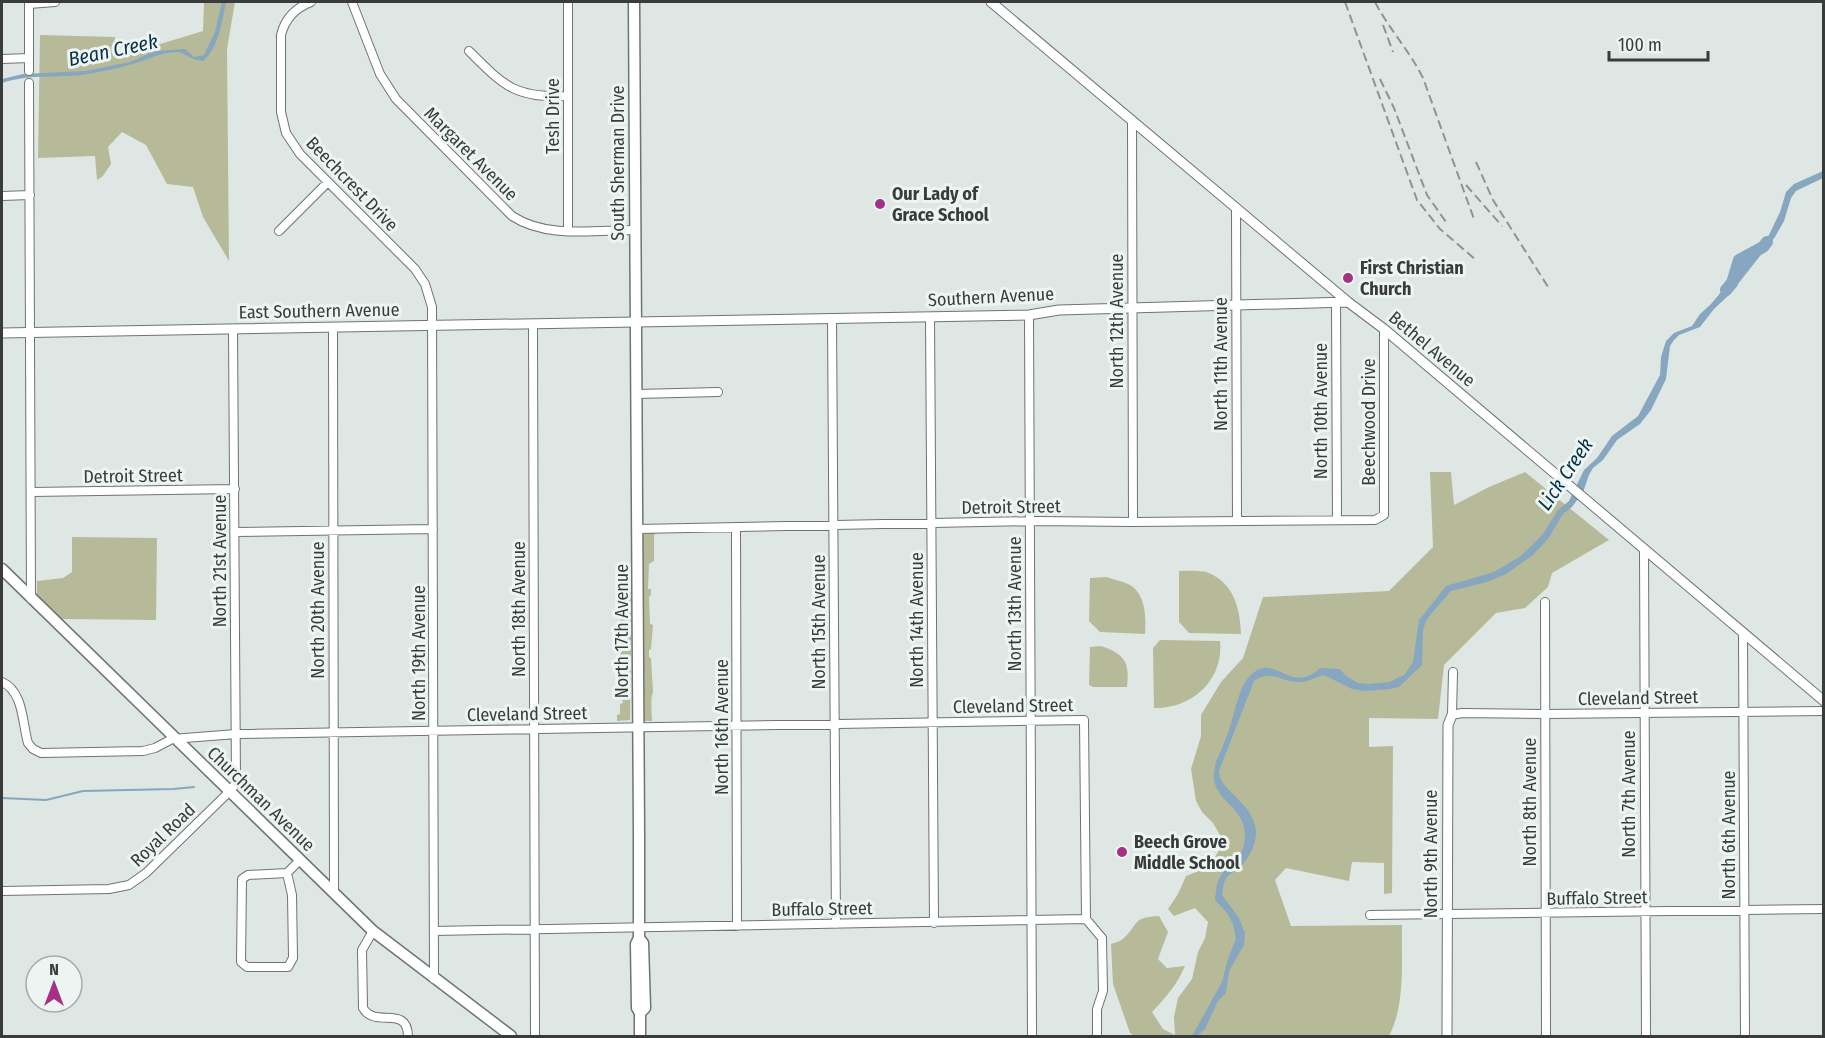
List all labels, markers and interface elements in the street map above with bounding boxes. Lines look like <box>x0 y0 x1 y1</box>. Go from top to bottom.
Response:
scale bar <box>1609 24 1708 62</box>
water label: Bean Creek <box>66 29 160 71</box>
text: 100 m <box>1618 34 1662 56</box>
street label: Tesh Drive <box>542 78 564 154</box>
street label: South Sherman Drive <box>607 85 629 241</box>
street label: Margaret Avenue <box>420 103 523 206</box>
street label: Beechcrest Drive <box>301 132 403 236</box>
place label: Our Lady of Grace School <box>892 183 989 226</box>
marker: Our Lady of Grace School <box>873 197 887 211</box>
street label: North 12th Avenue <box>1106 253 1128 388</box>
place label: First Christian Church <box>1360 257 1464 300</box>
marker: First Christian Church <box>1341 271 1355 285</box>
street label: Southern Avenue <box>927 283 1055 311</box>
street label: North 11th Avenue <box>1210 297 1232 431</box>
street label: East Southern Avenue <box>238 299 400 323</box>
street label: Bethel Avenue <box>1384 306 1480 392</box>
street label: North 10th Avenue <box>1310 343 1332 479</box>
street label: Beechwood Drive <box>1358 358 1380 486</box>
water label: Lick Creek <box>1532 433 1598 515</box>
street label: Detroit Street <box>83 464 183 488</box>
street label: North 21st Avenue <box>209 495 231 627</box>
street label: Detroit Street <box>961 495 1061 519</box>
street label: North 13th Avenue <box>1004 536 1026 672</box>
street label: North 20th Avenue <box>307 541 329 679</box>
street label: North 18th Avenue <box>508 541 530 677</box>
street label: North 14th Avenue <box>906 552 928 688</box>
street label: North 15th Avenue <box>808 554 830 690</box>
street label: North 17th Avenue <box>611 564 633 698</box>
street label: North 19th Avenue <box>408 585 430 721</box>
street label: North 16th Avenue <box>711 659 733 795</box>
street label: Cleveland Street <box>1578 686 1698 710</box>
street label: Cleveland Street <box>953 694 1073 718</box>
street label: Cleveland Street <box>467 702 587 726</box>
street label: North 7th Avenue <box>1618 730 1640 858</box>
street label: North 8th Avenue <box>1519 737 1541 866</box>
street label: Churchman Avenue <box>203 742 320 856</box>
street label: North 6th Avenue <box>1718 770 1740 899</box>
street label: North 9th Avenue <box>1420 790 1442 918</box>
street label: Royal Road <box>126 799 200 871</box>
place label: Beech Grove Middle School <box>1134 831 1240 874</box>
marker: Beech Grove Middle School <box>1115 845 1129 859</box>
street label: Buffalo Street <box>1546 886 1648 910</box>
street label: Buffalo Street <box>771 897 873 921</box>
north arrow <box>24 954 84 1014</box>
text: N <box>49 960 59 979</box>

